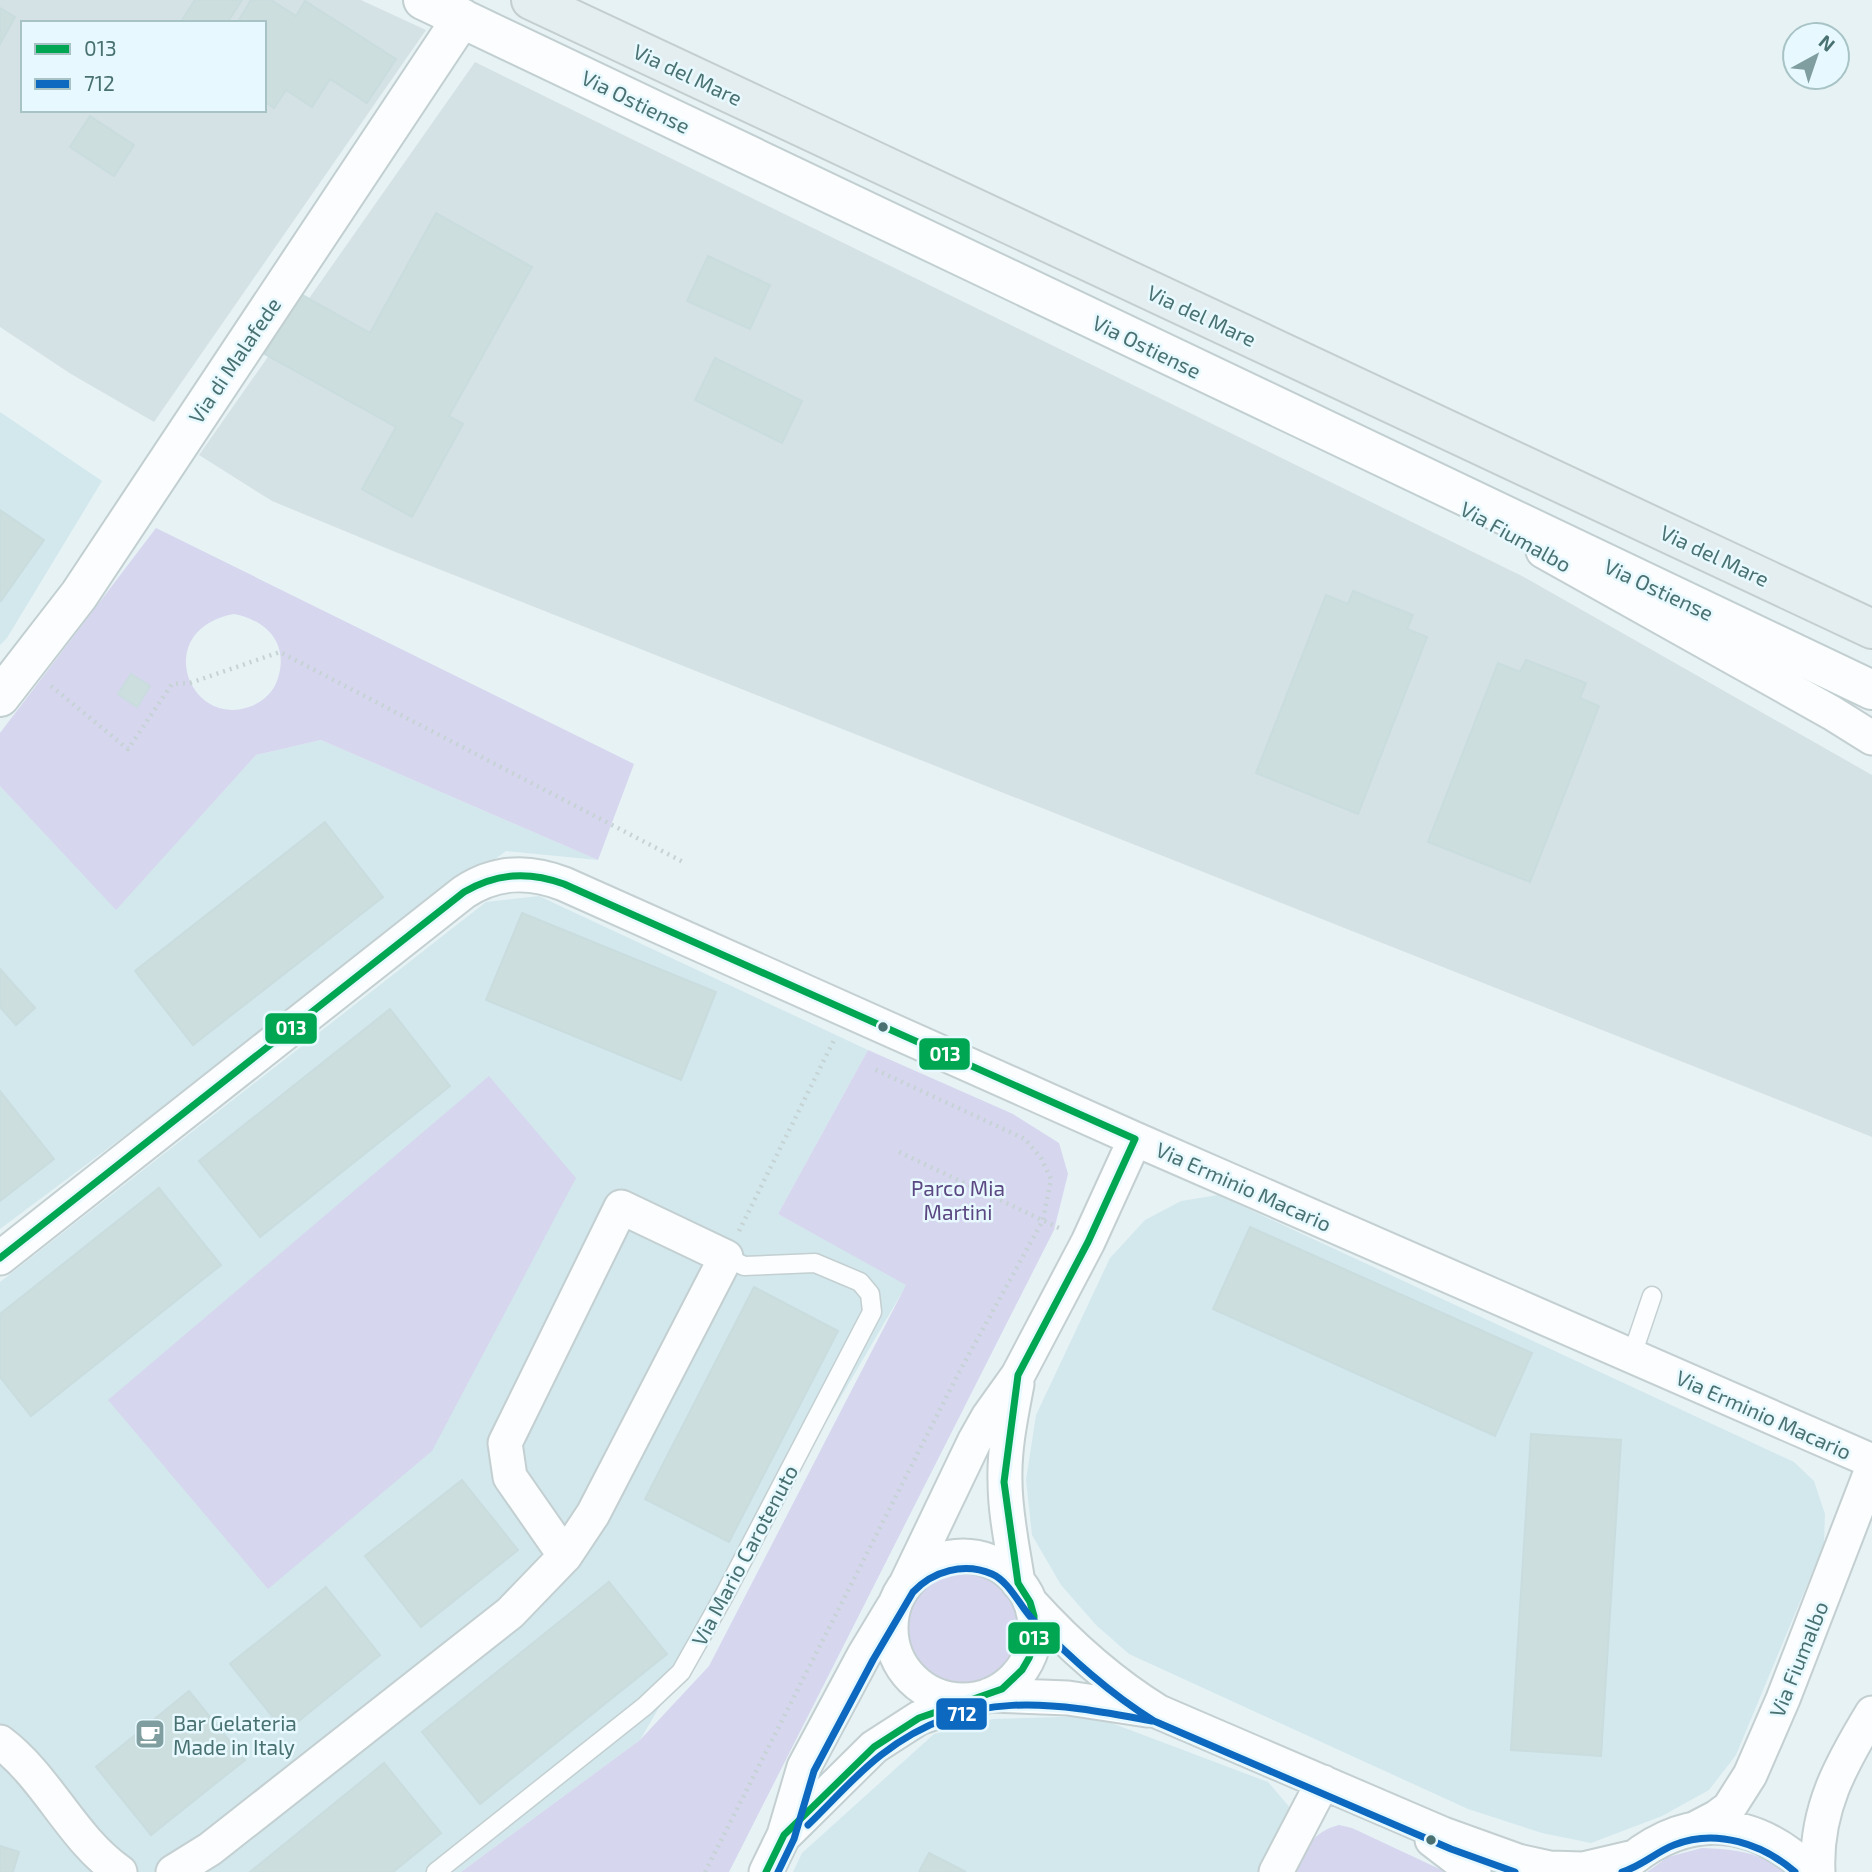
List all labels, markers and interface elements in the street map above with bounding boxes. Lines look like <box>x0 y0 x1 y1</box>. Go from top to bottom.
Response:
legend <box>21 21 266 112</box>
north arrow <box>1781 21 1851 91</box>
text: N <box>1815 29 1840 56</box>
text: 013 <box>84 35 117 60</box>
street label: Via del Mare <box>630 38 746 110</box>
street label: Via Ostiense <box>578 64 694 138</box>
text: 712 <box>84 70 115 95</box>
street label: Via del Mare <box>1144 279 1260 351</box>
street label: Via di Malafede <box>183 292 285 428</box>
street label: Via Ostiense <box>1089 309 1205 383</box>
street label: Via Fiumalbo <box>1456 495 1576 577</box>
street label: Via del Mare <box>1657 519 1773 591</box>
street label: Via Ostiense <box>1600 553 1718 625</box>
line badge: 013 <box>264 1012 318 1045</box>
text: 013 <box>276 1016 306 1039</box>
unlabelled marker <box>876 1020 890 1034</box>
line badge: 013 <box>918 1037 971 1071</box>
text: 013 <box>930 1042 960 1065</box>
street label: Via Erminio Macario <box>1152 1136 1336 1236</box>
park label: Parco Mia Martini <box>911 1175 1005 1224</box>
street label: Via Erminio Macario <box>1672 1364 1856 1464</box>
street label: Via Mario Carotenuto <box>686 1460 802 1650</box>
street label: Via Fiumalbo <box>1763 1597 1833 1721</box>
line badge: 013 <box>1007 1621 1061 1655</box>
text: 013 <box>1019 1626 1049 1649</box>
line badge: 712 <box>935 1697 988 1731</box>
text: 712 <box>947 1702 977 1725</box>
place label: Bar Gelateria Made in Italy <box>173 1710 297 1759</box>
cafe icon: Bar Gelateria Made in Italy <box>133 1717 167 1751</box>
unlabelled marker <box>1424 1833 1438 1847</box>

